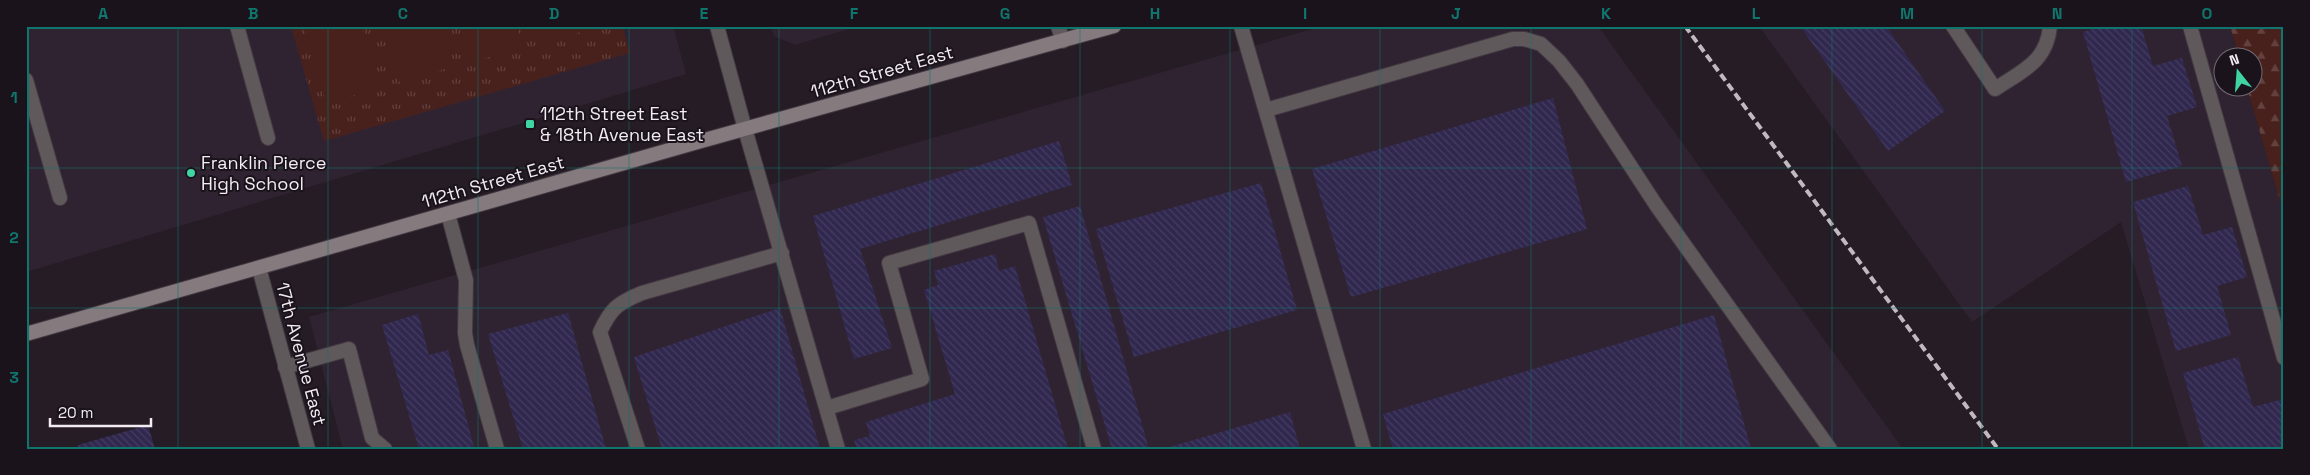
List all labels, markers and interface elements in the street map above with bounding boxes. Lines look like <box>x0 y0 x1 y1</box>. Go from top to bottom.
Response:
text: A <box>98 3 108 24</box>
text: B <box>248 3 258 24</box>
text: C <box>398 3 408 24</box>
text: D <box>549 3 559 24</box>
text: E <box>700 3 709 24</box>
text: F <box>850 3 859 24</box>
text: G <box>1000 3 1010 24</box>
text: H <box>1150 3 1160 24</box>
text: I <box>1303 3 1307 24</box>
text: J <box>1451 3 1461 24</box>
text: K <box>1601 3 1611 24</box>
text: L <box>1752 3 1761 24</box>
text: M <box>1900 3 1914 24</box>
text: N <box>2052 3 2062 24</box>
text: O <box>2202 3 2213 24</box>
street label: 112th Street East <box>808 40 956 103</box>
north arrow <box>2212 48 2262 98</box>
text: N <box>2227 50 2241 70</box>
text: 1 <box>10 87 18 108</box>
place label: 112th Street East & 18th Avenue East <box>540 102 704 146</box>
marker: 112th Street East & 18th Avenue East <box>524 118 536 130</box>
street label: 112th Street East <box>419 150 567 213</box>
place label: Franklin Pierce High School <box>201 151 327 195</box>
marker: Franklin Pierce High School <box>185 167 197 179</box>
text: 2 <box>9 227 19 248</box>
street label: 17th Avenue East <box>271 280 332 428</box>
text: 3 <box>9 367 19 388</box>
scale bar <box>50 395 151 427</box>
text: 20 m <box>58 403 93 422</box>

